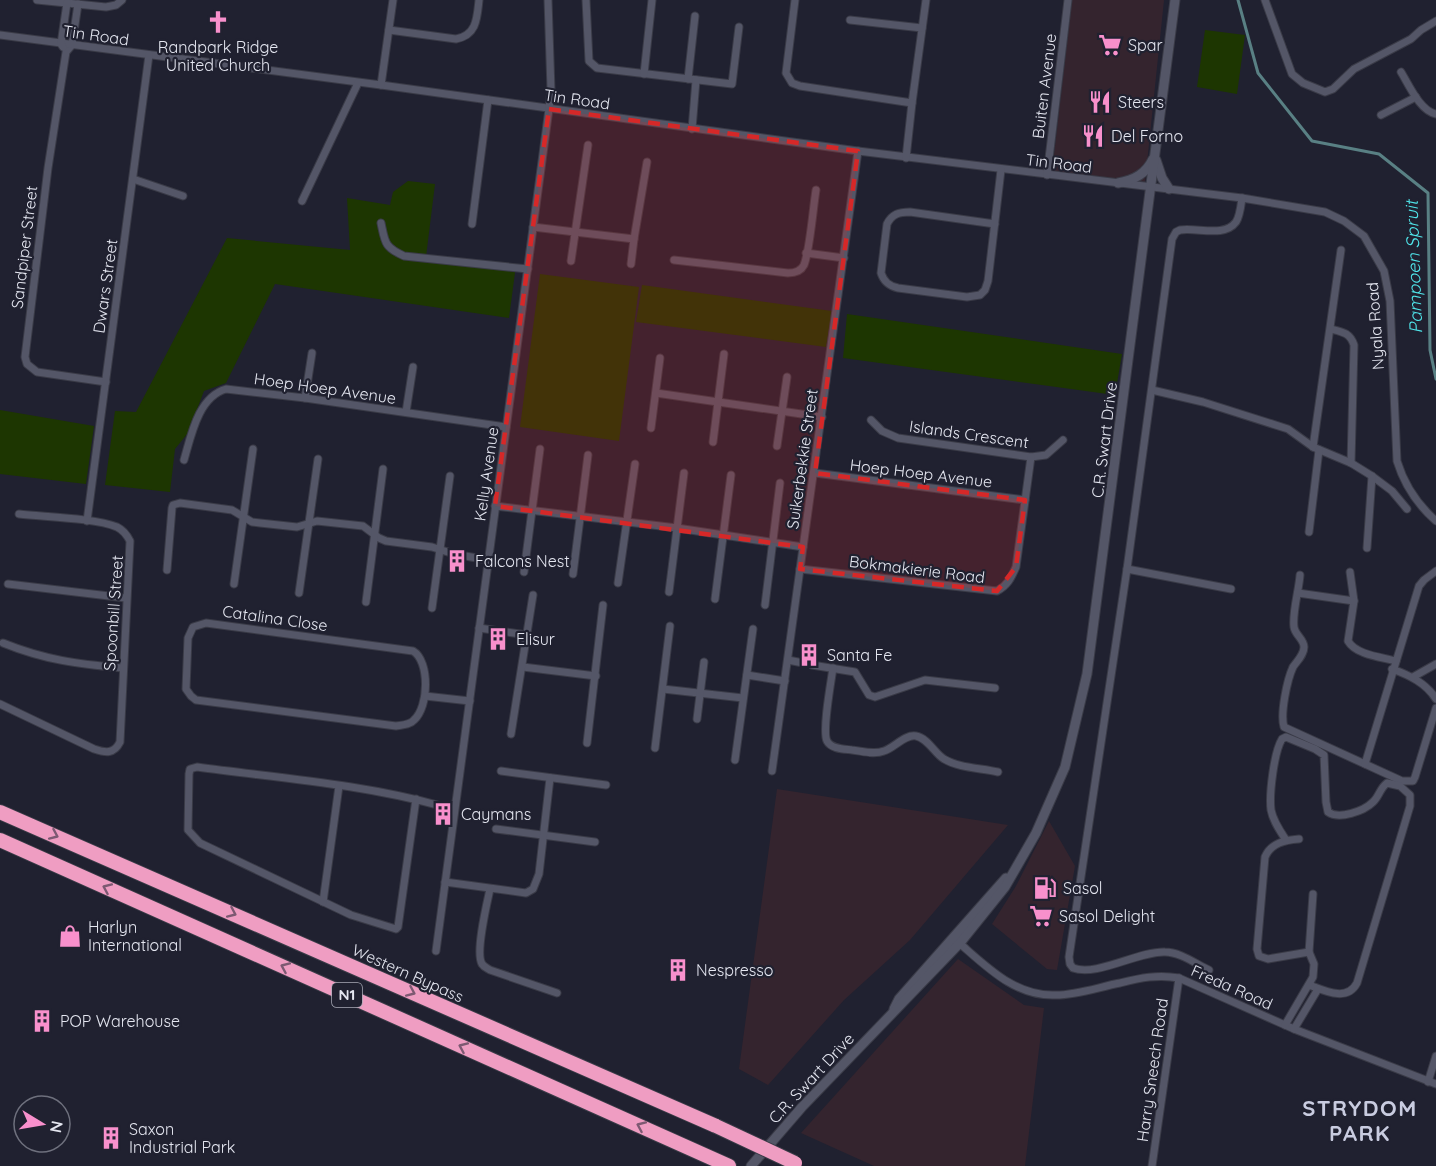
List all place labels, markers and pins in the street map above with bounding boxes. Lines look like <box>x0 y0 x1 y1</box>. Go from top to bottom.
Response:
church icon: Randpark Ridge United Church <box>205 9 231 35</box>
supermarket icon: Spar <box>1097 32 1123 58</box>
place label: Spar <box>1128 35 1163 55</box>
place label: Randpark Ridge United Church <box>158 37 278 75</box>
restaurant icon: Steers <box>1087 89 1113 115</box>
place label: Steers <box>1118 92 1164 112</box>
restaurant icon: Del Forno <box>1080 123 1106 149</box>
place label: Del Forno <box>1111 126 1183 146</box>
building icon: Falcons Nest <box>444 548 470 574</box>
place label: Falcons Nest <box>475 551 570 571</box>
building icon: Elisur <box>485 626 511 652</box>
place label: Elisur <box>516 629 555 649</box>
building icon: Santa Fe <box>796 642 822 668</box>
place label: Santa Fe <box>827 645 892 665</box>
building icon: Caymans <box>430 801 456 827</box>
place label: Caymans <box>461 804 531 824</box>
fuel station icon: Sasol <box>1032 875 1058 901</box>
place label: Sasol <box>1063 878 1103 898</box>
supermarket icon: Sasol Delight <box>1028 903 1054 929</box>
place label: Sasol Delight <box>1059 906 1155 926</box>
place label: Harlyn International <box>88 917 182 955</box>
shop icon: Harlyn International <box>57 923 83 949</box>
building icon: Nespresso <box>665 957 691 983</box>
place label: Nespresso <box>696 960 773 980</box>
building icon: POP Warehouse <box>29 1008 55 1034</box>
place label: POP Warehouse <box>60 1011 180 1031</box>
place label: Saxon Industrial Park <box>129 1119 235 1157</box>
building icon: Saxon Industrial Park <box>98 1125 124 1151</box>

